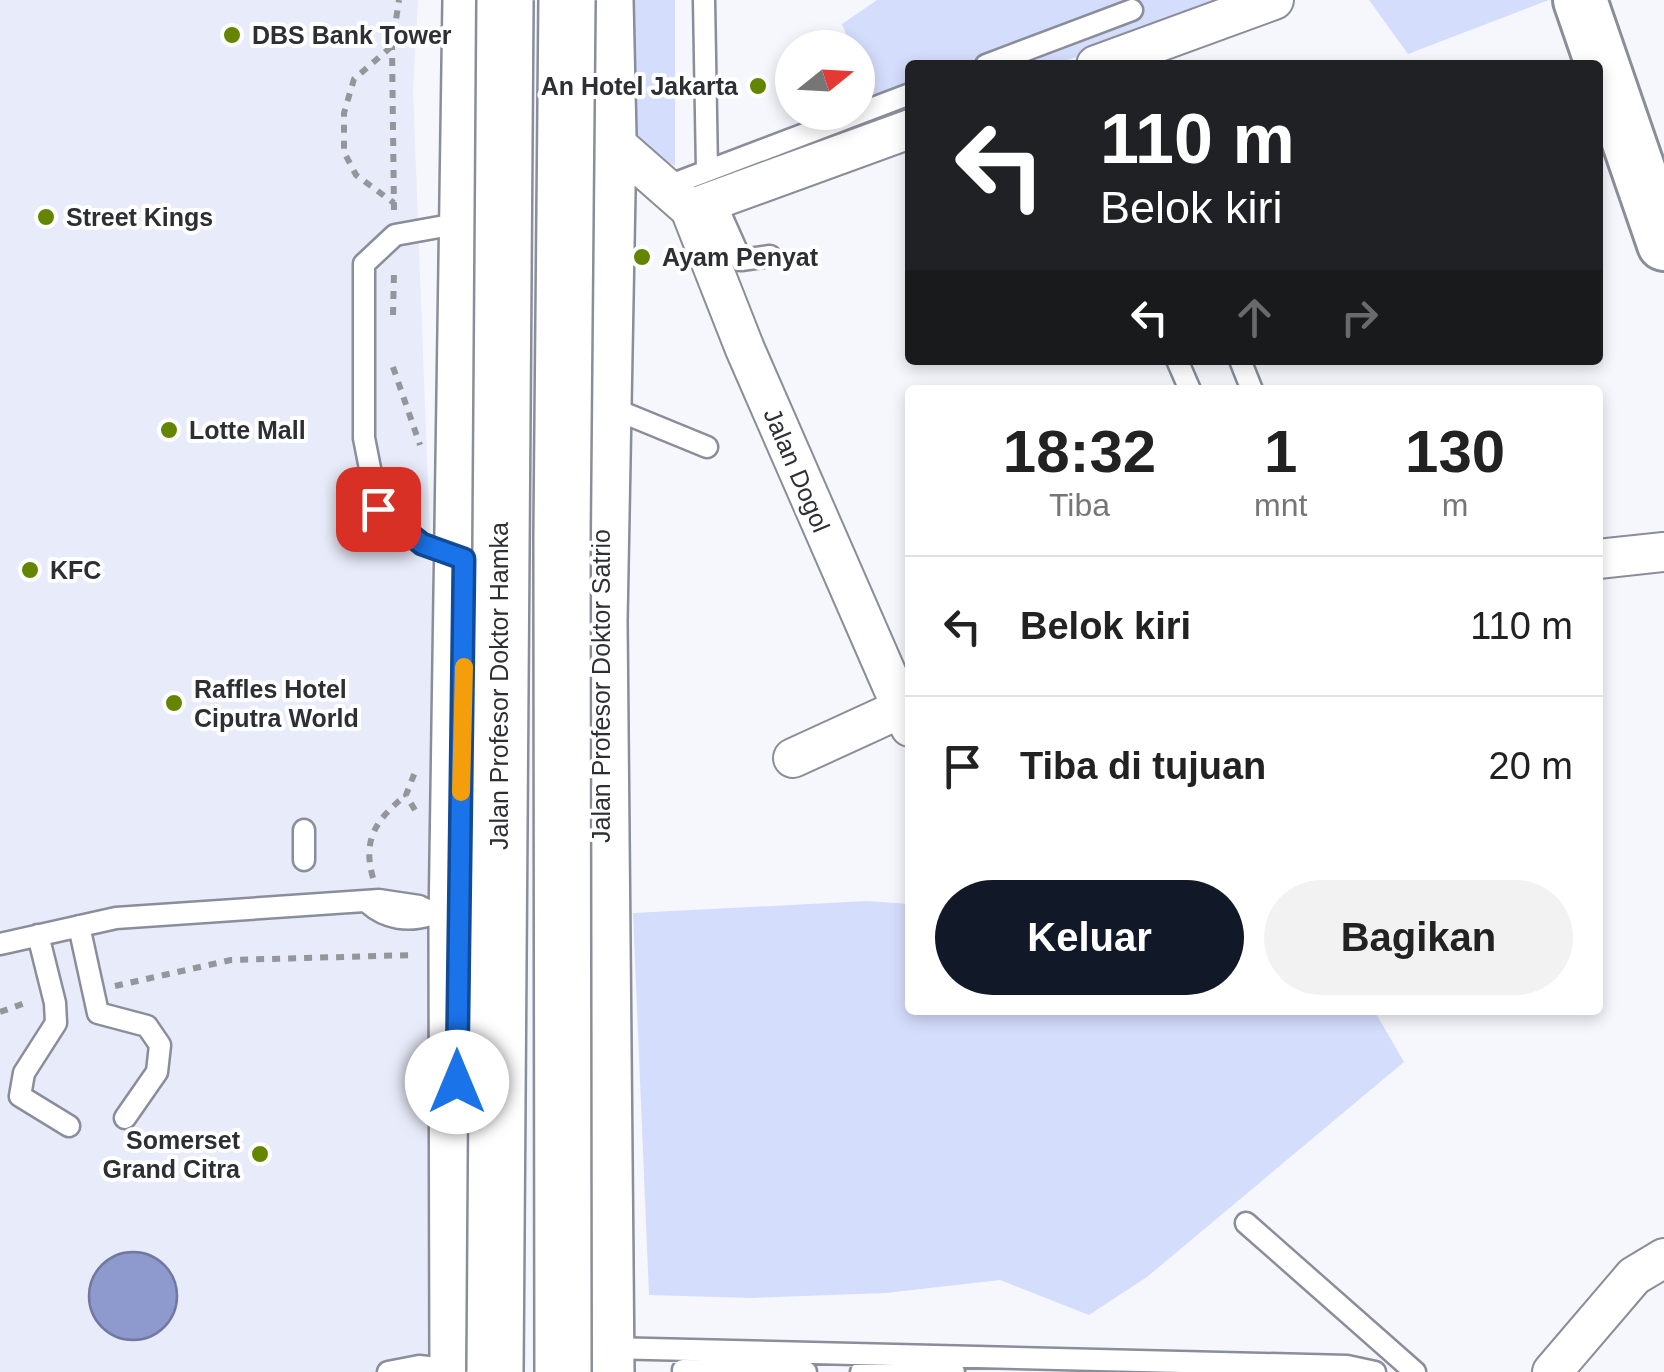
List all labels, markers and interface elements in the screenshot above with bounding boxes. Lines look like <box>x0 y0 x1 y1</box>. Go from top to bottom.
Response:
place label: DBS Bank Tower <box>252 21 452 49</box>
marker: DBS Bank Tower <box>221 24 243 46</box>
north arrow <box>775 30 875 130</box>
map controls <box>775 30 875 130</box>
place label: An Hotel Jakarta <box>541 72 739 100</box>
marker: An Hotel Jakarta <box>747 75 769 97</box>
icon: left <box>935 100 1065 230</box>
text: 110 m <box>1100 100 1295 178</box>
text: Belok kiri <box>1100 182 1283 233</box>
place label: Street Kings <box>66 203 213 231</box>
marker: Street Kings <box>35 206 57 228</box>
place label: Ayam Penyat <box>662 243 819 271</box>
marker: Ayam Penyat <box>631 246 653 268</box>
icon: left <box>1122 290 1177 345</box>
icon: ahead <box>1227 290 1282 345</box>
icon: right <box>1332 290 1387 345</box>
street label: Jalan Dogol <box>758 404 836 536</box>
place label: Lotte Mall <box>189 416 306 444</box>
text: 18:32 <box>1003 418 1156 485</box>
text: 1 <box>1264 418 1297 485</box>
text: 130 <box>1405 418 1505 485</box>
marker: Lotte Mall <box>158 419 180 441</box>
pin <box>336 467 421 552</box>
icon: arrive <box>351 482 406 537</box>
text: Tiba <box>1049 487 1110 523</box>
text: mnt <box>1254 487 1307 523</box>
text: m <box>1442 487 1468 523</box>
street label: Jalan Profesor Doktor Hamka <box>485 522 513 850</box>
street label: Jalan Profesor Doktor Satrio <box>587 529 615 843</box>
place label: KFC <box>50 556 101 584</box>
marker: KFC <box>19 559 41 581</box>
icon: left <box>935 599 990 654</box>
text: Belok kiri <box>1020 605 1191 647</box>
text: 110 m <box>1470 605 1573 647</box>
place label: Raffles Hotel Ciputra World <box>194 675 359 732</box>
marker: Raffles Hotel Ciputra World <box>163 692 185 714</box>
icon: arrive <box>935 739 990 794</box>
text: Tiba di tujuan <box>1020 745 1266 787</box>
text: 20 m <box>1489 745 1573 787</box>
button: Keluar <box>935 880 1244 995</box>
button: Bagikan <box>1264 880 1573 995</box>
position arrow <box>405 1030 509 1134</box>
place label: Somerset Grand Citra <box>102 1126 241 1183</box>
marker: Somerset Grand Citra <box>249 1143 271 1165</box>

